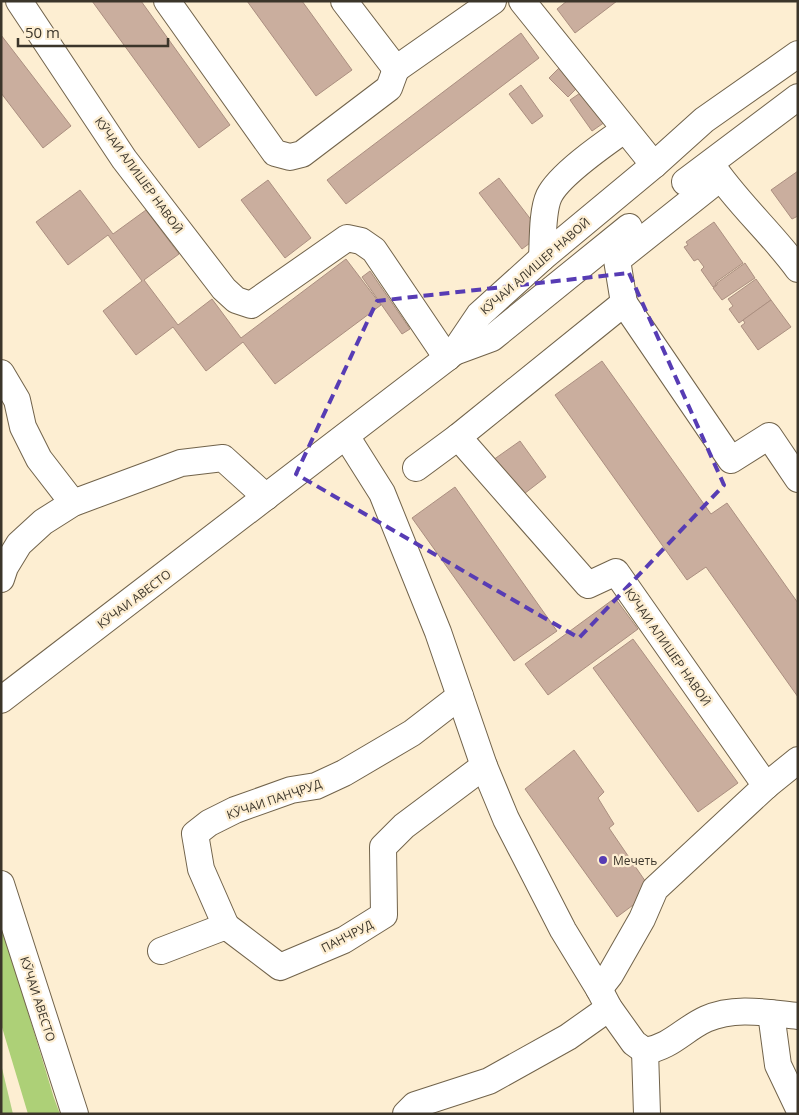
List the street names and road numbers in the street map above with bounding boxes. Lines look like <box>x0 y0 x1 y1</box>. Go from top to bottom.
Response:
street label: КӮЧАИ АЛИШЕР НАВОӢ <box>91 113 187 237</box>
street label: КӮЧАИ АЛИШЕР НАВОӢ <box>477 214 593 318</box>
street label: КӮЧАИ АВЕСТО <box>94 566 174 632</box>
street label: КӮЧАИ АЛИШЕР НАВОӢ <box>621 585 715 709</box>
street label: КӮЧАИ ПАНҶРУД <box>224 775 324 823</box>
street label: ПАНЧРУД <box>318 916 376 956</box>
street label: КӮЧАИ АВЕСТО <box>16 954 60 1044</box>

